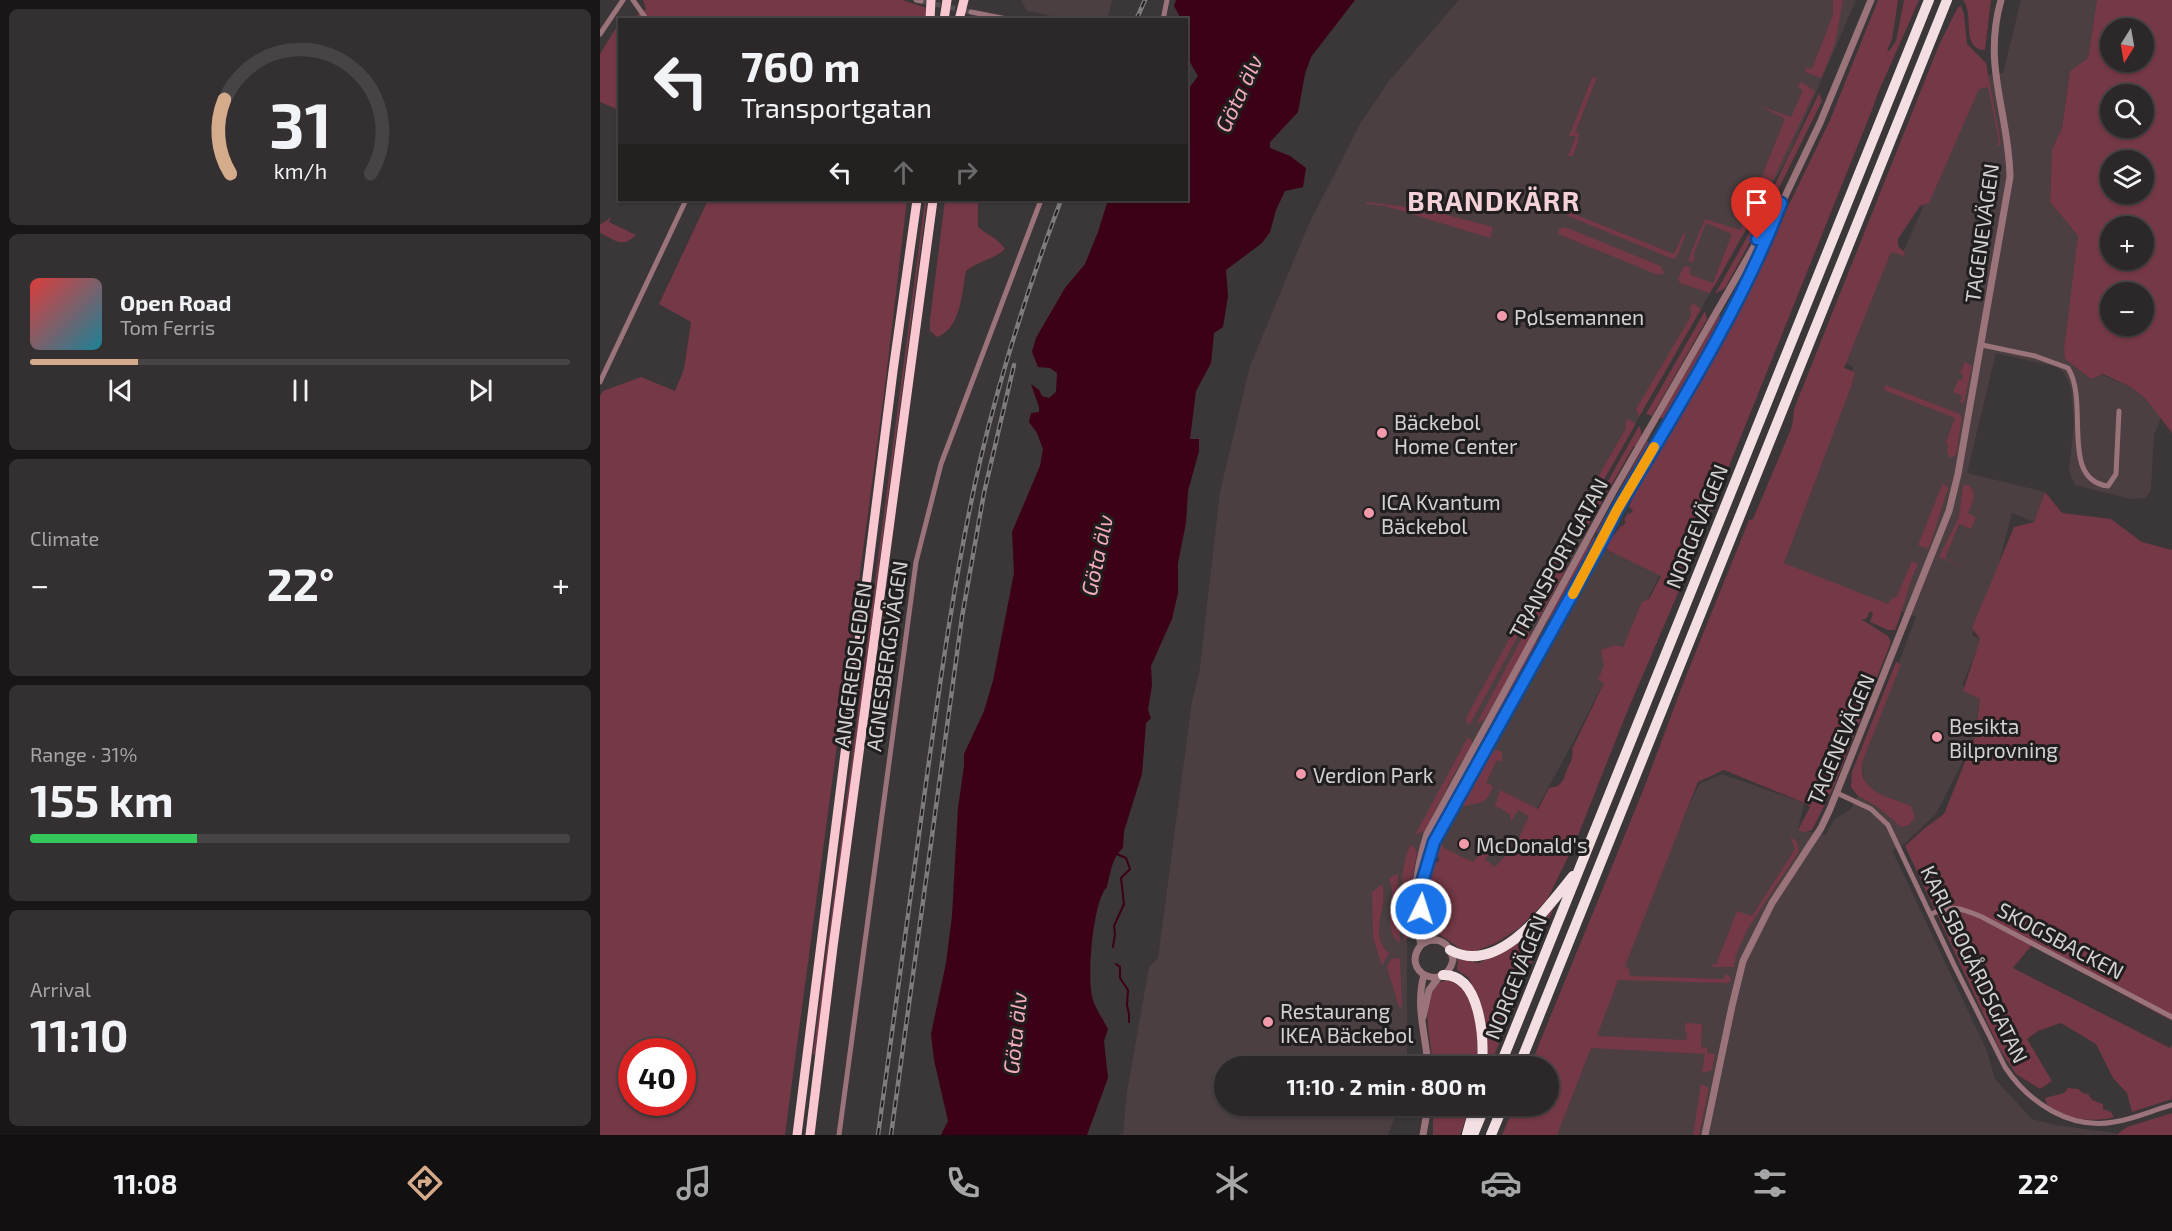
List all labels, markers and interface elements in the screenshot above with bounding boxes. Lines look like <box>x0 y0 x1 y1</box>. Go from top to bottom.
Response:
north arrow <box>2100 18 2154 72</box>
map controls <box>2100 18 2154 336</box>
text: 760 m <box>741 40 861 90</box>
icon: left <box>642 42 720 120</box>
water label: Göta älv <box>1209 50 1267 136</box>
button: search <box>2100 84 2154 138</box>
text: 31 <box>269 86 331 161</box>
text: Transportgatan <box>741 91 932 123</box>
button: layers <box>2100 150 2154 204</box>
icon: left <box>824 156 857 189</box>
icon: ahead <box>887 156 920 189</box>
icon: right <box>950 156 983 189</box>
text: km/h <box>273 158 327 183</box>
street label: TAGENEVÄGEN <box>1959 162 2003 304</box>
pin <box>1731 177 1782 239</box>
district label: BRANDKÄRR <box>1407 184 1581 216</box>
icon: arrive <box>1740 186 1773 219</box>
button: + <box>2100 216 2154 270</box>
button: − <box>2100 282 2154 336</box>
text: Open Road <box>120 289 232 315</box>
place label: Pølsemannen <box>1514 304 1644 329</box>
marker: Pølsemannen <box>1495 309 1509 323</box>
text: Tom Ferris <box>120 315 215 339</box>
icon: previous <box>104 374 137 407</box>
icon: pause <box>284 374 317 407</box>
icon: next <box>464 374 497 407</box>
place label: Bäckebol Home Center <box>1394 409 1518 458</box>
marker: Bäckebol Home Center <box>1375 426 1389 440</box>
street label: NORGEVÄGEN <box>1660 460 1732 592</box>
street label: TRANSPORTGATAN <box>1503 473 1613 643</box>
place label: ICA Kvantum Bäckebol <box>1381 489 1501 538</box>
marker: ICA Kvantum Bäckebol <box>1362 506 1376 520</box>
water label: Göta älv <box>1075 512 1117 598</box>
text: Climate <box>30 526 99 550</box>
text: 22° <box>267 556 334 610</box>
street label: AGNESBERGSVÄGEN <box>860 559 912 753</box>
text: − <box>30 564 49 604</box>
text: + <box>552 564 570 604</box>
street label: ANGEREDSLEDEN <box>828 581 876 749</box>
street label: TAGENEVÄGEN <box>1801 670 1879 808</box>
place label: Besikta Bilprovning <box>1949 713 2058 762</box>
marker: Besikta Bilprovning <box>1930 730 1944 744</box>
text: Range · 31% <box>30 742 137 766</box>
place label: Verdion Park <box>1313 762 1434 787</box>
marker: Verdion Park <box>1294 767 1308 781</box>
text: 155 km <box>30 772 174 826</box>
place label: McDonald's <box>1476 832 1588 857</box>
marker: McDonald's <box>1457 837 1471 851</box>
street label: KARLSBOGÅRDSGATAN <box>1916 861 2034 1067</box>
position arrow <box>1389 877 1453 941</box>
street label: SKOGSBACKEN <box>1994 896 2128 984</box>
street label: NORGEVÄGEN <box>1479 911 1551 1043</box>
text: Arrival <box>30 977 91 1001</box>
water label: Göta älv <box>997 990 1031 1075</box>
place label: Restaurang IKEA Bäckebol <box>1280 998 1414 1047</box>
text: 11:10 <box>30 1007 128 1061</box>
marker: Restaurang IKEA Bäckebol <box>1261 1015 1275 1029</box>
speed limit sign: 40 <box>618 1038 696 1116</box>
text: 11:10 · 2 min · 800 m <box>1287 1073 1486 1099</box>
icon: directions <box>404 1162 446 1204</box>
icon: music <box>673 1162 715 1204</box>
icon: phone <box>942 1162 984 1204</box>
icon: climate <box>1211 1162 1253 1204</box>
icon: car <box>1480 1162 1522 1204</box>
icon: filters <box>1749 1162 1791 1204</box>
text: 11:08 <box>113 1167 178 1199</box>
text: 22° <box>2018 1167 2058 1199</box>

